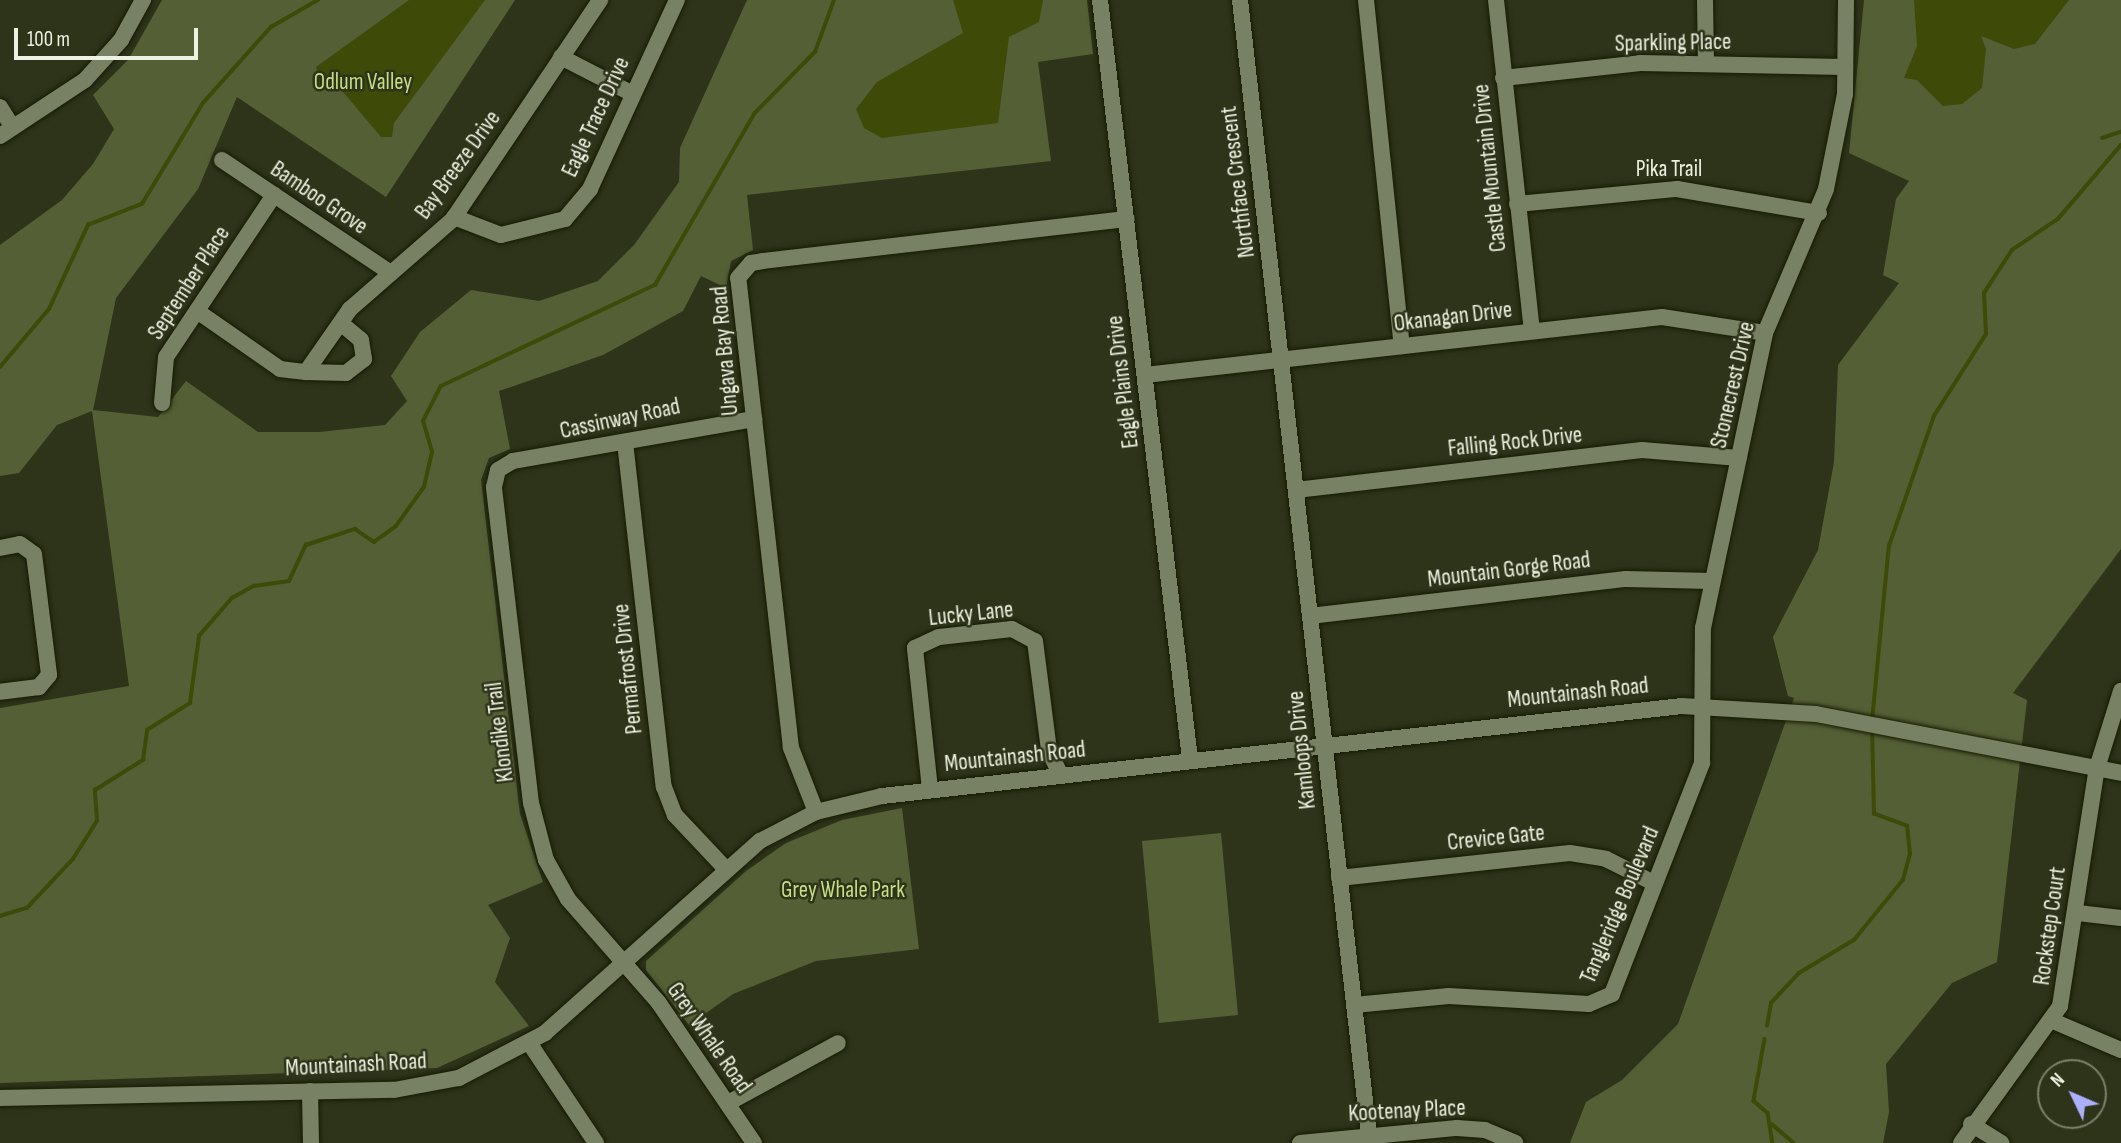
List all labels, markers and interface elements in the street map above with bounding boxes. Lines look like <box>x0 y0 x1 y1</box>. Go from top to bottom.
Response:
scale bar <box>18 14 201 58</box>
text: 100 m <box>27 27 70 52</box>
street label: Sparkling Place <box>1615 28 1731 58</box>
street label: Eagle Trace Drive <box>556 53 636 181</box>
park label: Odlum Valley <box>314 68 412 96</box>
street label: Castle Mountain Drive <box>1467 83 1513 253</box>
street label: Bay Breeze Drive <box>409 105 507 225</box>
street label: Northface Crescent <box>1215 105 1261 259</box>
street label: Bamboo Grove <box>265 155 373 241</box>
street label: Pika Trail <box>1636 155 1702 183</box>
street label: September Place <box>142 221 236 345</box>
street label: Ungava Bay Road <box>706 285 744 417</box>
street label: Okanagan Drive <box>1392 296 1514 338</box>
street label: Eagle Plains Drive <box>1101 314 1145 450</box>
street label: Stonecrest Drive <box>1705 319 1761 451</box>
street label: Cassinway Road <box>557 393 683 445</box>
street label: Falling Rock Drive <box>1447 421 1583 463</box>
street label: Mountain Gorge Road <box>1426 546 1592 594</box>
street label: Lucky Lane <box>927 596 1015 632</box>
street label: Permafrost Drive <box>607 603 649 735</box>
street label: Mountainash Road <box>1506 672 1650 714</box>
street label: Klondike Trail <box>480 680 520 784</box>
street label: Kamloops Drive <box>1282 689 1322 811</box>
street label: Mountainash Road <box>943 736 1087 778</box>
street label: Crevice Gate <box>1446 819 1546 857</box>
street label: Tangleridge Boulevard <box>1575 822 1665 988</box>
street label: Rockstep Court <box>2028 865 2072 987</box>
park label: Grey Whale Park <box>781 876 905 904</box>
street label: Grey Whale Road <box>661 977 757 1099</box>
street label: Mountainash Road <box>285 1048 427 1082</box>
north arrow <box>2037 1059 2107 1129</box>
text: N <box>2046 1069 2070 1092</box>
street label: Kootenay Place <box>1348 1094 1466 1128</box>

